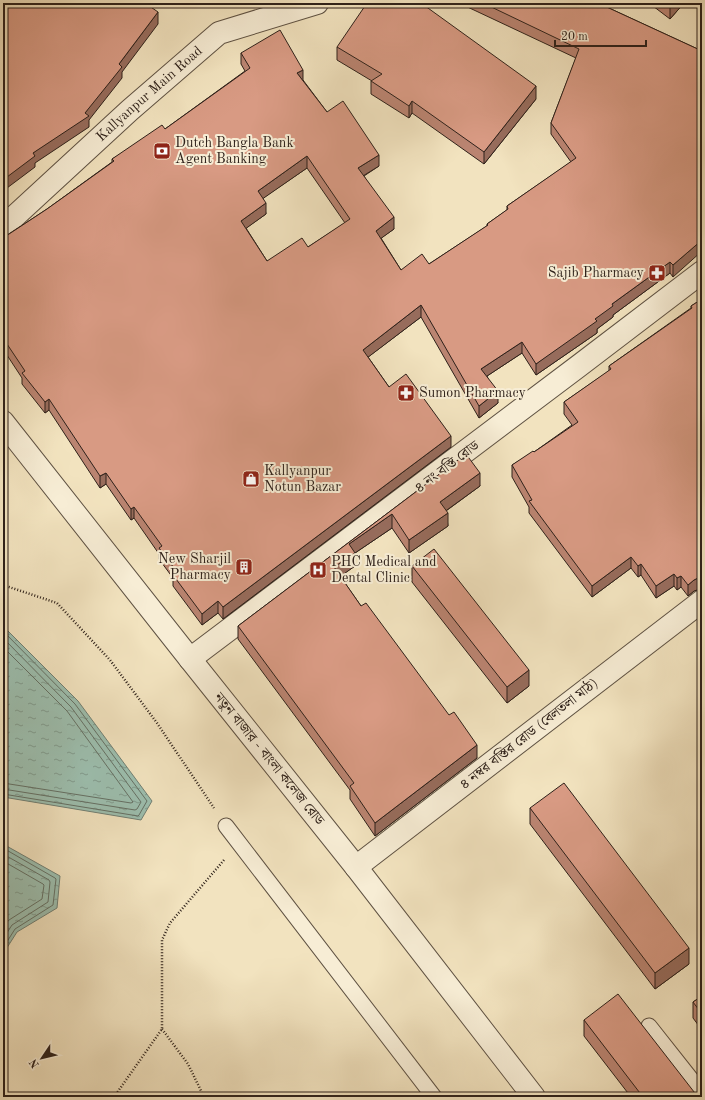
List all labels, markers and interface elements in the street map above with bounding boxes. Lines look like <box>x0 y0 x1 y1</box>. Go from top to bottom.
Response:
scale bar <box>555 22 646 48</box>
text: 20 m <box>561 31 588 43</box>
street label: Kallyanpur Main Road <box>94 44 205 144</box>
place label: Dutch Bangla Bank Agent Banking <box>175 136 294 166</box>
bank icon: Dutch Bangla Bank Agent Banking <box>152 141 172 161</box>
pharmacy icon: Sajib Pharmacy <box>647 263 667 283</box>
place label: Sajib Pharmacy <box>548 266 645 280</box>
pharmacy icon: Sumon Pharmacy <box>396 383 416 403</box>
place label: Sumon Pharmacy <box>419 386 527 400</box>
street label: ৪ নং বস্তি রোড <box>411 436 483 496</box>
place label: Kallyanpur Notun Bazar <box>264 464 341 494</box>
shop icon: Kallyanpur Notun Bazar <box>241 469 261 489</box>
place label: New Sharjil Pharmacy <box>158 552 232 582</box>
place label: PHC Medical and Dental Clinic <box>331 555 437 585</box>
building icon: New Sharjil Pharmacy <box>234 557 254 577</box>
hospital icon: PHC Medical and Dental Clinic <box>308 560 328 580</box>
street label: ৪ নম্বর বস্তির রোড (বেলতলা মাঠ) <box>456 674 601 792</box>
street label: নতুন বাজার - বাংলা কলেজ রোড <box>211 690 327 829</box>
north arrow <box>22 1038 62 1078</box>
text: N <box>28 1056 42 1069</box>

